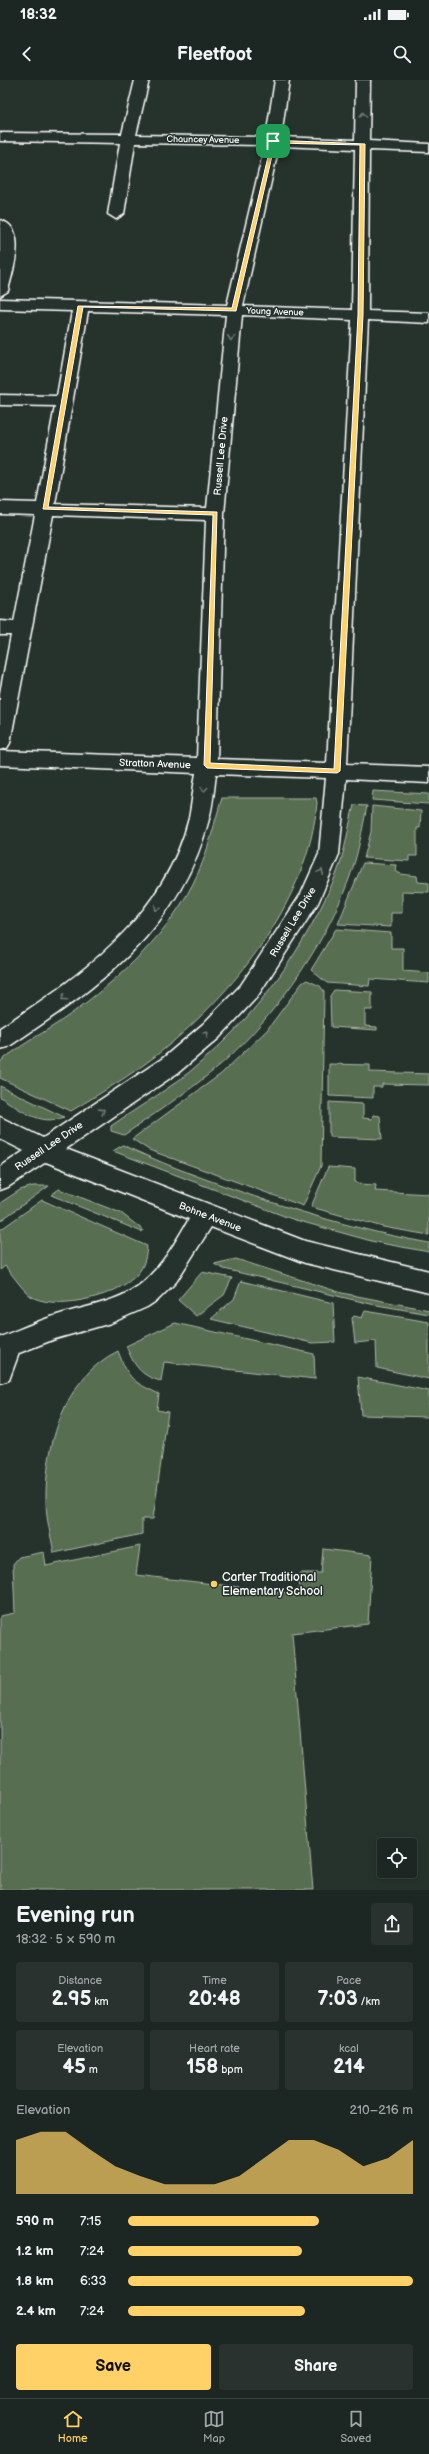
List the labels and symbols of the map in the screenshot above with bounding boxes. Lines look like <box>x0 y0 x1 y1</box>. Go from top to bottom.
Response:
one-way arrow <box>359 112 367 118</box>
pin <box>256 124 290 158</box>
street label: Chauncey Avenue <box>167 134 240 146</box>
street label: Young Avenue <box>245 305 305 319</box>
one-way arrow <box>227 335 236 341</box>
street label: Russell Lee Drive <box>212 416 230 496</box>
street label: Stratton Avenue <box>119 757 191 771</box>
one-way arrow <box>199 786 208 792</box>
one-way arrow <box>316 869 324 877</box>
street label: Russell Lee Drive <box>267 885 319 959</box>
one-way arrow <box>154 904 162 911</box>
one-way arrow <box>61 993 68 1000</box>
one-way arrow <box>201 1032 209 1039</box>
one-way arrow <box>98 1108 105 1116</box>
street label: Russell Lee Drive <box>13 1119 85 1173</box>
street label: Bohne Avenue <box>177 1200 243 1234</box>
place label: Carter Traditional Elementary School <box>222 1570 323 1599</box>
marker: Carter Traditional Elementary School <box>209 1579 219 1589</box>

